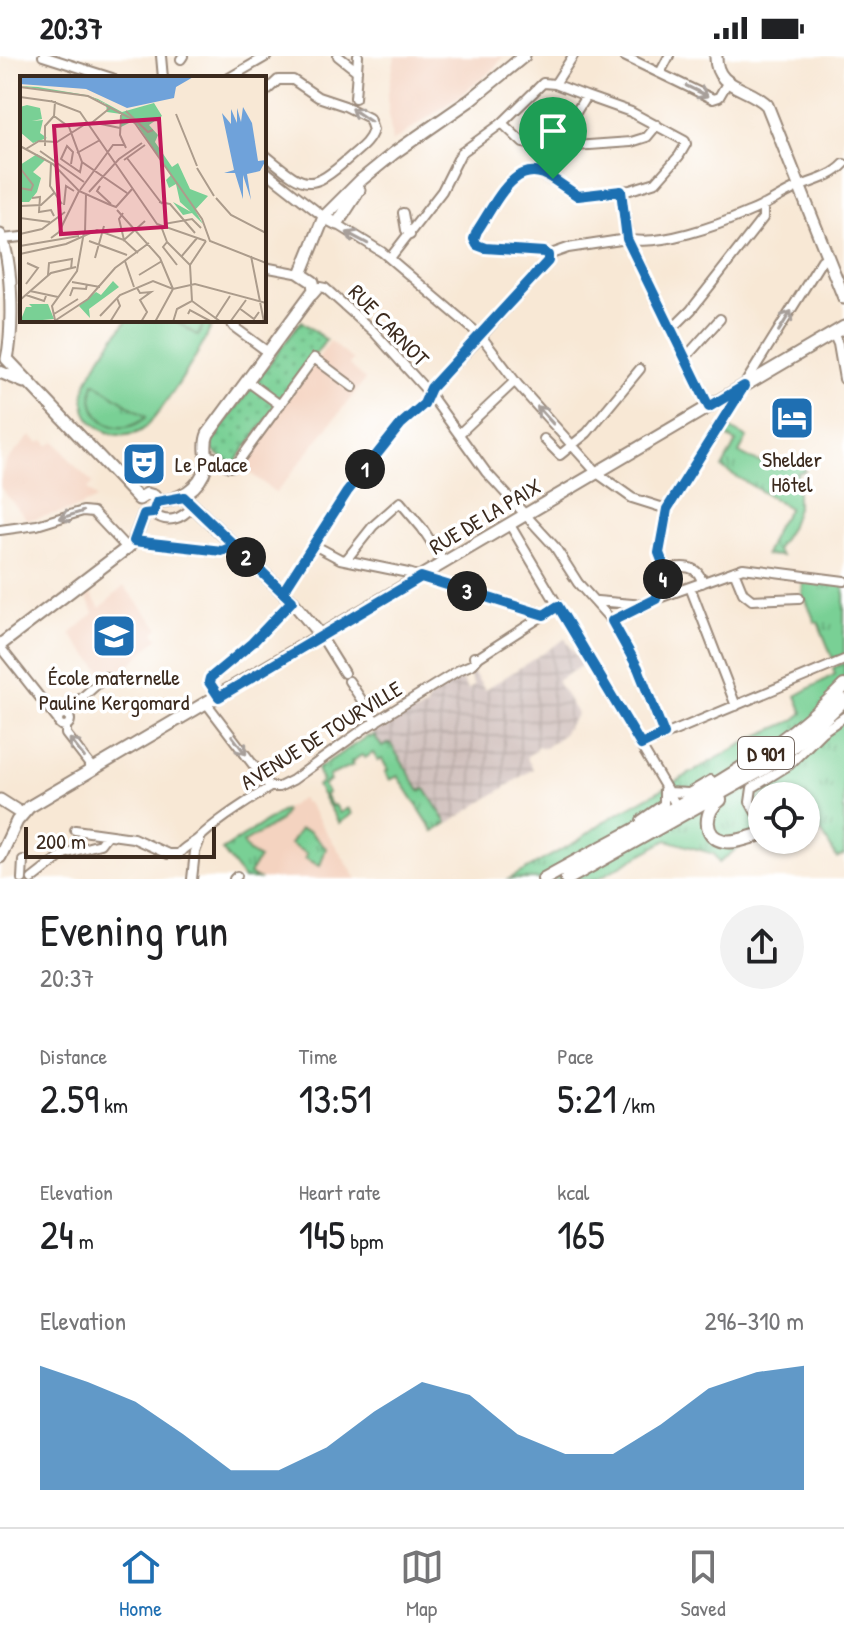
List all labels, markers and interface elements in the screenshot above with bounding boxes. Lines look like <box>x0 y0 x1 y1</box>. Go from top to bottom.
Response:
text: 20:37 <box>40 8 103 48</box>
inset map <box>20 76 266 322</box>
one-way arrow <box>684 84 708 99</box>
pin <box>519 97 587 179</box>
one-way arrow <box>350 107 373 124</box>
icon: arrive <box>531 109 575 153</box>
one-way arrow <box>346 230 370 245</box>
street label: RUE CARNOT <box>342 277 436 373</box>
one-way arrow <box>777 310 793 333</box>
hotel icon: Shelder Hôtel <box>768 394 816 442</box>
one-way arrow <box>536 406 554 426</box>
theatre icon: Le Palace <box>120 440 168 488</box>
place label: Shelder Hôtel <box>762 444 822 499</box>
place label: Le Palace <box>175 449 248 479</box>
pin: 1 <box>345 449 385 489</box>
text: 1 <box>361 454 369 484</box>
street label: RUE DE LA PAIX <box>423 471 547 561</box>
one-way arrow <box>59 509 84 523</box>
pin: 2 <box>226 537 266 577</box>
text: 2 <box>241 542 251 572</box>
pin: 4 <box>643 559 683 599</box>
text: 4 <box>659 564 667 594</box>
pin: 3 <box>447 571 487 611</box>
text: 3 <box>462 576 472 606</box>
school or university icon: École maternelle Pauline Kergomard <box>90 612 138 660</box>
place label: École maternelle Pauline Kergomard <box>39 662 190 717</box>
street label: AVENUE DE TOURVILLE <box>235 673 408 797</box>
one-way arrow <box>230 734 247 756</box>
road number: D 901 <box>738 737 794 769</box>
one-way arrow <box>68 738 85 759</box>
map controls <box>748 782 820 854</box>
button: locate <box>748 782 820 854</box>
scale bar <box>24 823 216 859</box>
text: 200 m <box>36 826 86 856</box>
text: Evening run <box>40 900 228 960</box>
button: share <box>720 905 804 989</box>
text: 20:37 <box>40 960 94 995</box>
text: Distance <box>40 1041 107 1071</box>
text: Time <box>299 1041 338 1071</box>
text: Pace <box>557 1041 594 1071</box>
text: 2.59 <box>40 1071 99 1125</box>
text: 13:51 <box>299 1071 372 1125</box>
text: 5:21 <box>557 1071 617 1125</box>
text: km <box>99 1090 128 1120</box>
text: /km <box>617 1090 655 1120</box>
text: Elevation <box>40 1177 113 1207</box>
text: Heart rate <box>299 1177 381 1207</box>
text: kcal <box>557 1177 589 1207</box>
text: 24 <box>40 1207 74 1261</box>
text: 145 <box>299 1207 345 1261</box>
text: 165 <box>557 1207 605 1261</box>
text: m <box>74 1226 94 1256</box>
text: bpm <box>345 1226 384 1256</box>
text: Elevation <box>40 1303 126 1338</box>
text: 296–310 m <box>705 1303 804 1338</box>
tab: Home <box>119 1545 163 1623</box>
tab: Map <box>400 1545 444 1623</box>
tab: Saved <box>681 1545 725 1623</box>

